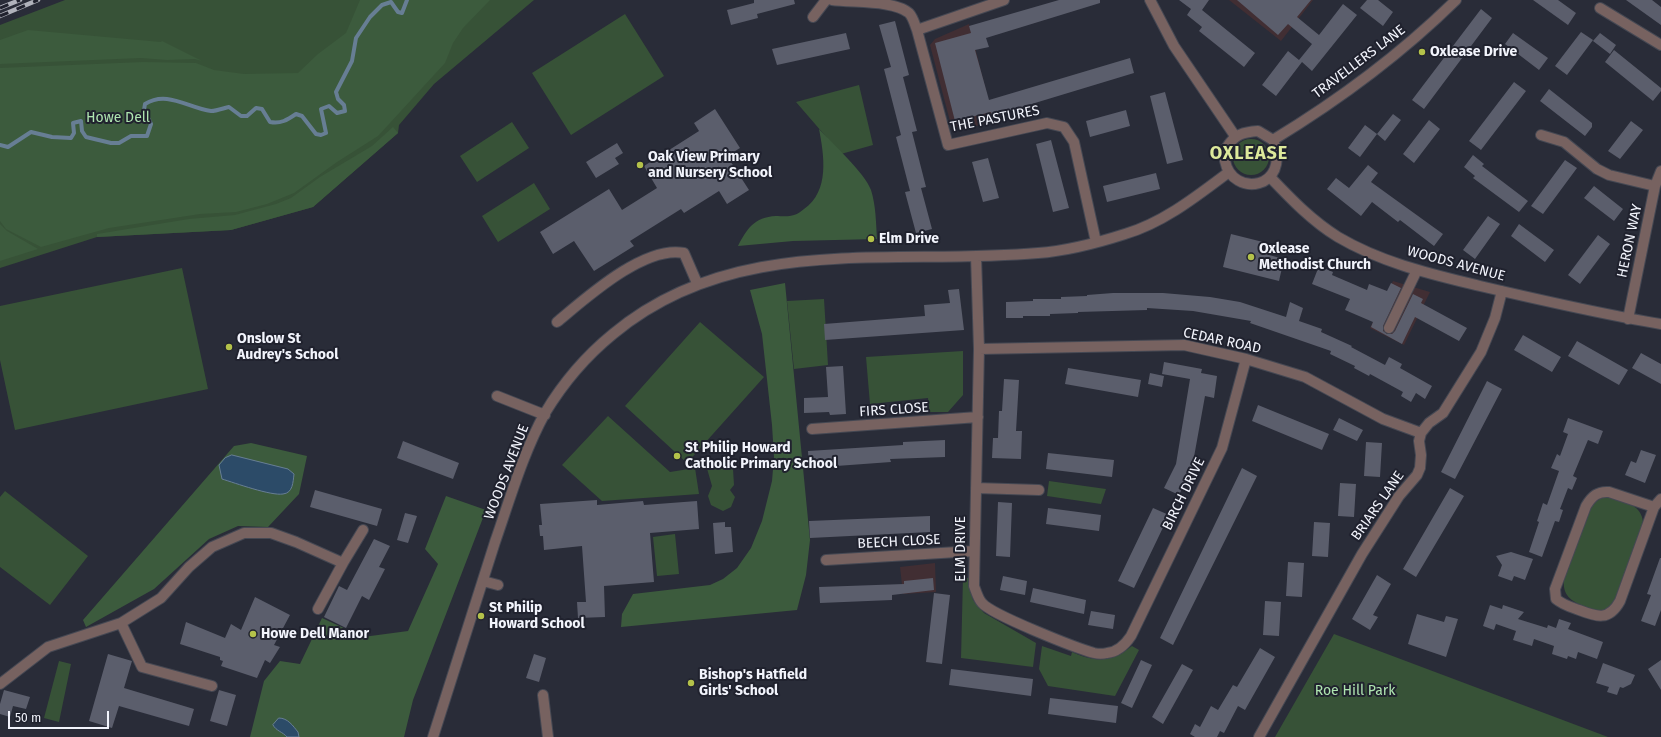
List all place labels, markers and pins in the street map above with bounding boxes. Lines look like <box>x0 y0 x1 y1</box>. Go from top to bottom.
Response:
place label: Oxlease Drive <box>1430 44 1517 60</box>
marker: Oxlease Drive <box>1417 47 1427 57</box>
place label: Oak View Primary and Nursery School <box>648 149 772 182</box>
marker: Oak View Primary and Nursery School <box>635 160 645 170</box>
place label: Elm Drive <box>879 231 939 247</box>
marker: Elm Drive <box>866 234 876 244</box>
place label: Oxlease Methodist Church <box>1259 241 1371 274</box>
marker: Oxlease Methodist Church <box>1246 252 1256 262</box>
place label: Onslow St Audrey's School <box>237 331 338 364</box>
marker: Onslow St Audrey's School <box>224 342 234 352</box>
place label: St Philip Howard Catholic Primary School <box>685 440 837 472</box>
marker: St Philip Howard Catholic Primary School <box>672 451 682 461</box>
place label: St Philip Howard School <box>489 600 585 632</box>
marker: St Philip Howard School <box>476 611 486 621</box>
place label: Howe Dell Manor <box>261 626 369 642</box>
marker: Howe Dell Manor <box>248 629 258 639</box>
place label: Bishop's Hatfield Girls' School <box>699 667 807 700</box>
marker: Bishop's Hatfield Girls' School <box>686 678 696 688</box>

